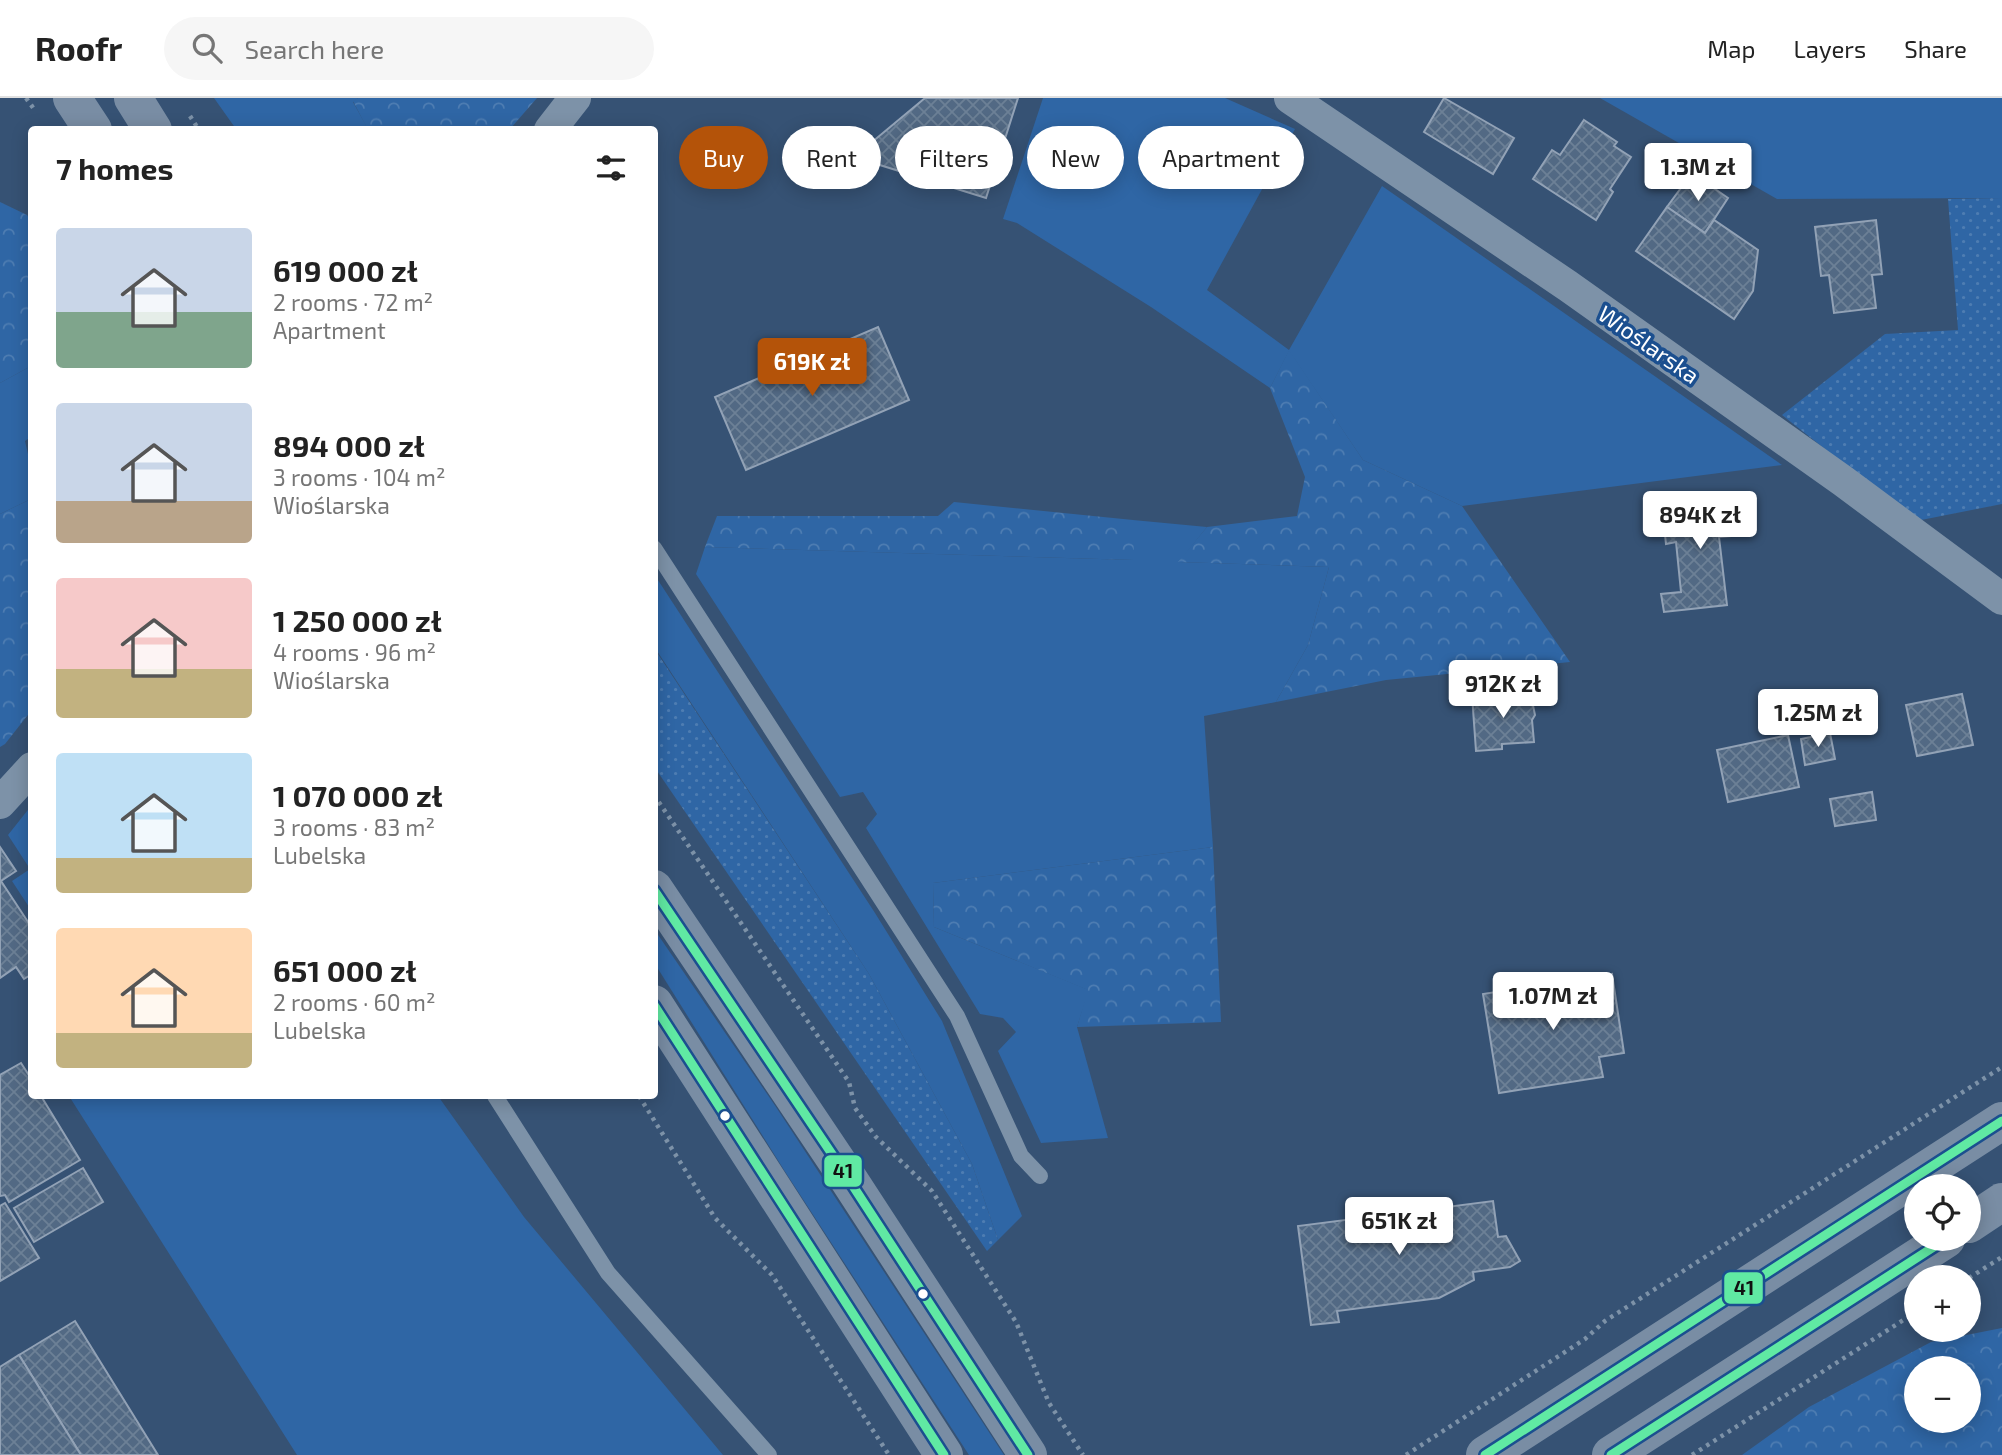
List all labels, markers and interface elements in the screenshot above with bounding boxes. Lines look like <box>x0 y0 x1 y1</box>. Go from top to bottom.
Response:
search box <box>164 17 654 80</box>
text: Roofr <box>35 28 122 68</box>
icon: search <box>188 29 226 67</box>
text: Search here <box>244 33 384 64</box>
text: Map <box>1707 34 1755 63</box>
text: Layers <box>1793 34 1866 63</box>
text: Share <box>1904 34 1967 63</box>
chip: Buy <box>679 126 768 189</box>
chip: Rent <box>782 126 881 189</box>
chip: Filters <box>895 126 1013 189</box>
chip: New <box>1027 126 1124 189</box>
chip: Apartment <box>1138 126 1304 189</box>
pin: 1.3M zł <box>1633 144 1763 203</box>
icon: filters <box>592 149 630 187</box>
text: 7 homes <box>56 150 173 186</box>
text: 1.3M zł <box>1661 152 1735 180</box>
text: 619 000 zł <box>273 252 418 288</box>
icon: home <box>112 256 196 340</box>
text: 2 rooms · 72 m² <box>273 288 433 316</box>
street label: Wioślarska <box>1593 299 1705 389</box>
text: Apartment <box>273 316 386 344</box>
pin: 619K zł <box>747 338 877 398</box>
text: 619K zł <box>774 347 850 375</box>
text: 894 000 zł <box>273 427 425 463</box>
icon: home <box>112 431 196 515</box>
text: 3 rooms · 104 m² <box>273 463 445 491</box>
text: Wioślarska <box>273 491 390 519</box>
pin: 894K zł <box>1635 491 1765 551</box>
text: 894K zł <box>1659 500 1741 528</box>
text: 1 250 000 zł <box>273 602 442 638</box>
icon: home <box>112 606 196 690</box>
text: 4 rooms · 96 m² <box>273 638 436 666</box>
pin: 912K zł <box>1438 660 1568 720</box>
text: Wioślarska <box>273 666 390 694</box>
text: 912K zł <box>1465 669 1541 697</box>
pin: 1.25M zł <box>1746 690 1890 749</box>
text: 1.25M zł <box>1774 698 1862 726</box>
text: 1 070 000 zł <box>273 777 442 813</box>
icon: home <box>112 781 196 865</box>
text: 3 rooms · 83 m² <box>273 813 435 841</box>
text: Lubelska <box>273 841 366 869</box>
text: 651 000 zł <box>273 952 417 988</box>
icon: home <box>112 956 196 1040</box>
pin: 1.07M zł <box>1481 972 1625 1032</box>
text: 1.07M zł <box>1509 981 1597 1009</box>
text: 2 rooms · 60 m² <box>273 988 435 1016</box>
text: Lubelska <box>273 1016 366 1044</box>
unlabelled marker <box>718 1109 732 1123</box>
line badge: 41 <box>823 1154 863 1188</box>
text: 41 <box>833 1159 853 1182</box>
map controls <box>1904 1174 1981 1433</box>
button: locate <box>1904 1174 1981 1251</box>
pin: 651K zł <box>1334 1198 1464 1257</box>
text: 651K zł <box>1361 1206 1437 1234</box>
button: + <box>1904 1265 1981 1342</box>
line badge: 41 <box>1723 1271 1764 1305</box>
text: 41 <box>1734 1276 1754 1299</box>
unlabelled marker <box>916 1287 930 1301</box>
button: − <box>1904 1356 1981 1433</box>

